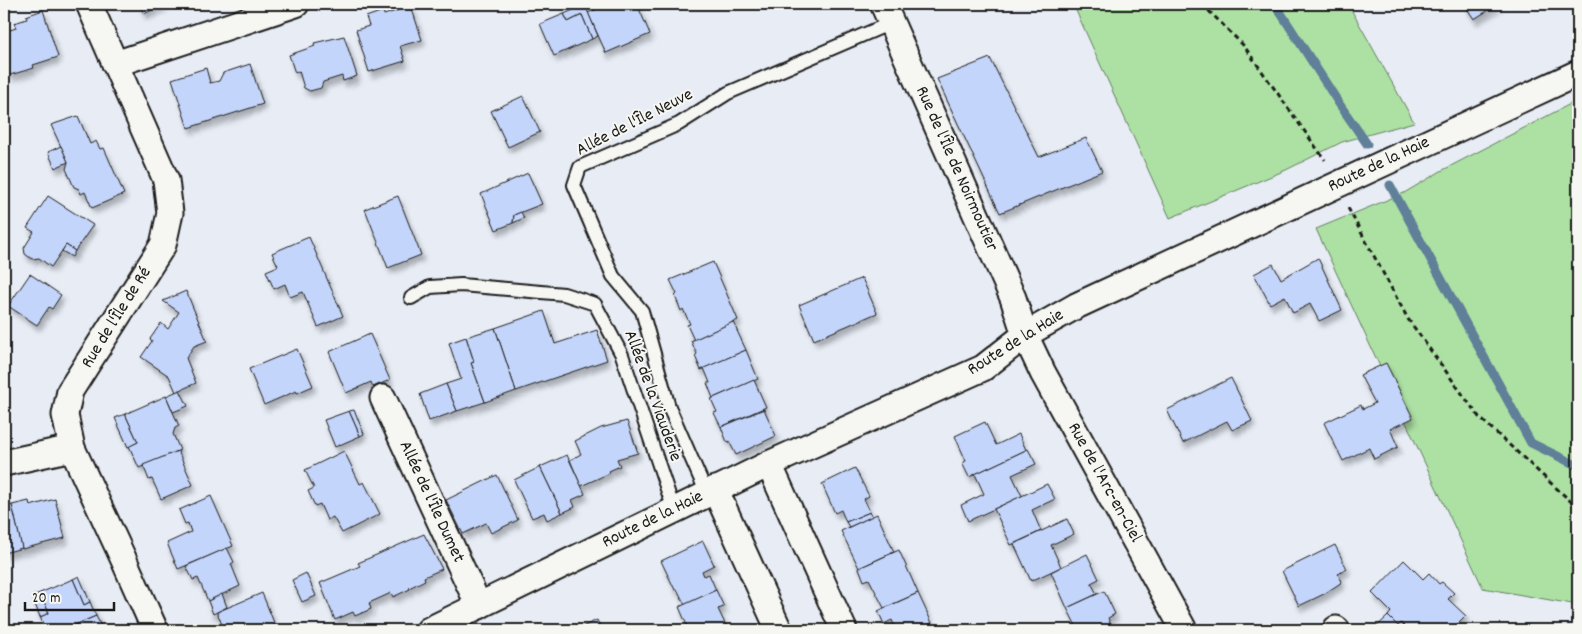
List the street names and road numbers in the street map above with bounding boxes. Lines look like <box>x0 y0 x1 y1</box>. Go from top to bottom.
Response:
street label: Rue de l'Île de Noirmoutier <box>908 82 1004 256</box>
street label: Allée de l'Île Neuve <box>572 83 698 163</box>
street label: Route de la Haie <box>1324 131 1434 199</box>
street label: Rue de l'Île de Ré <box>76 262 158 373</box>
street label: Route de la Haie <box>963 303 1069 383</box>
street label: Allée de la Viauderie <box>617 327 687 465</box>
street label: Rue de l'Arc-en-Ciel <box>1061 419 1148 548</box>
street label: Allée de l'Île Dumet <box>392 437 470 567</box>
street label: Route de la Haie <box>598 485 708 555</box>

